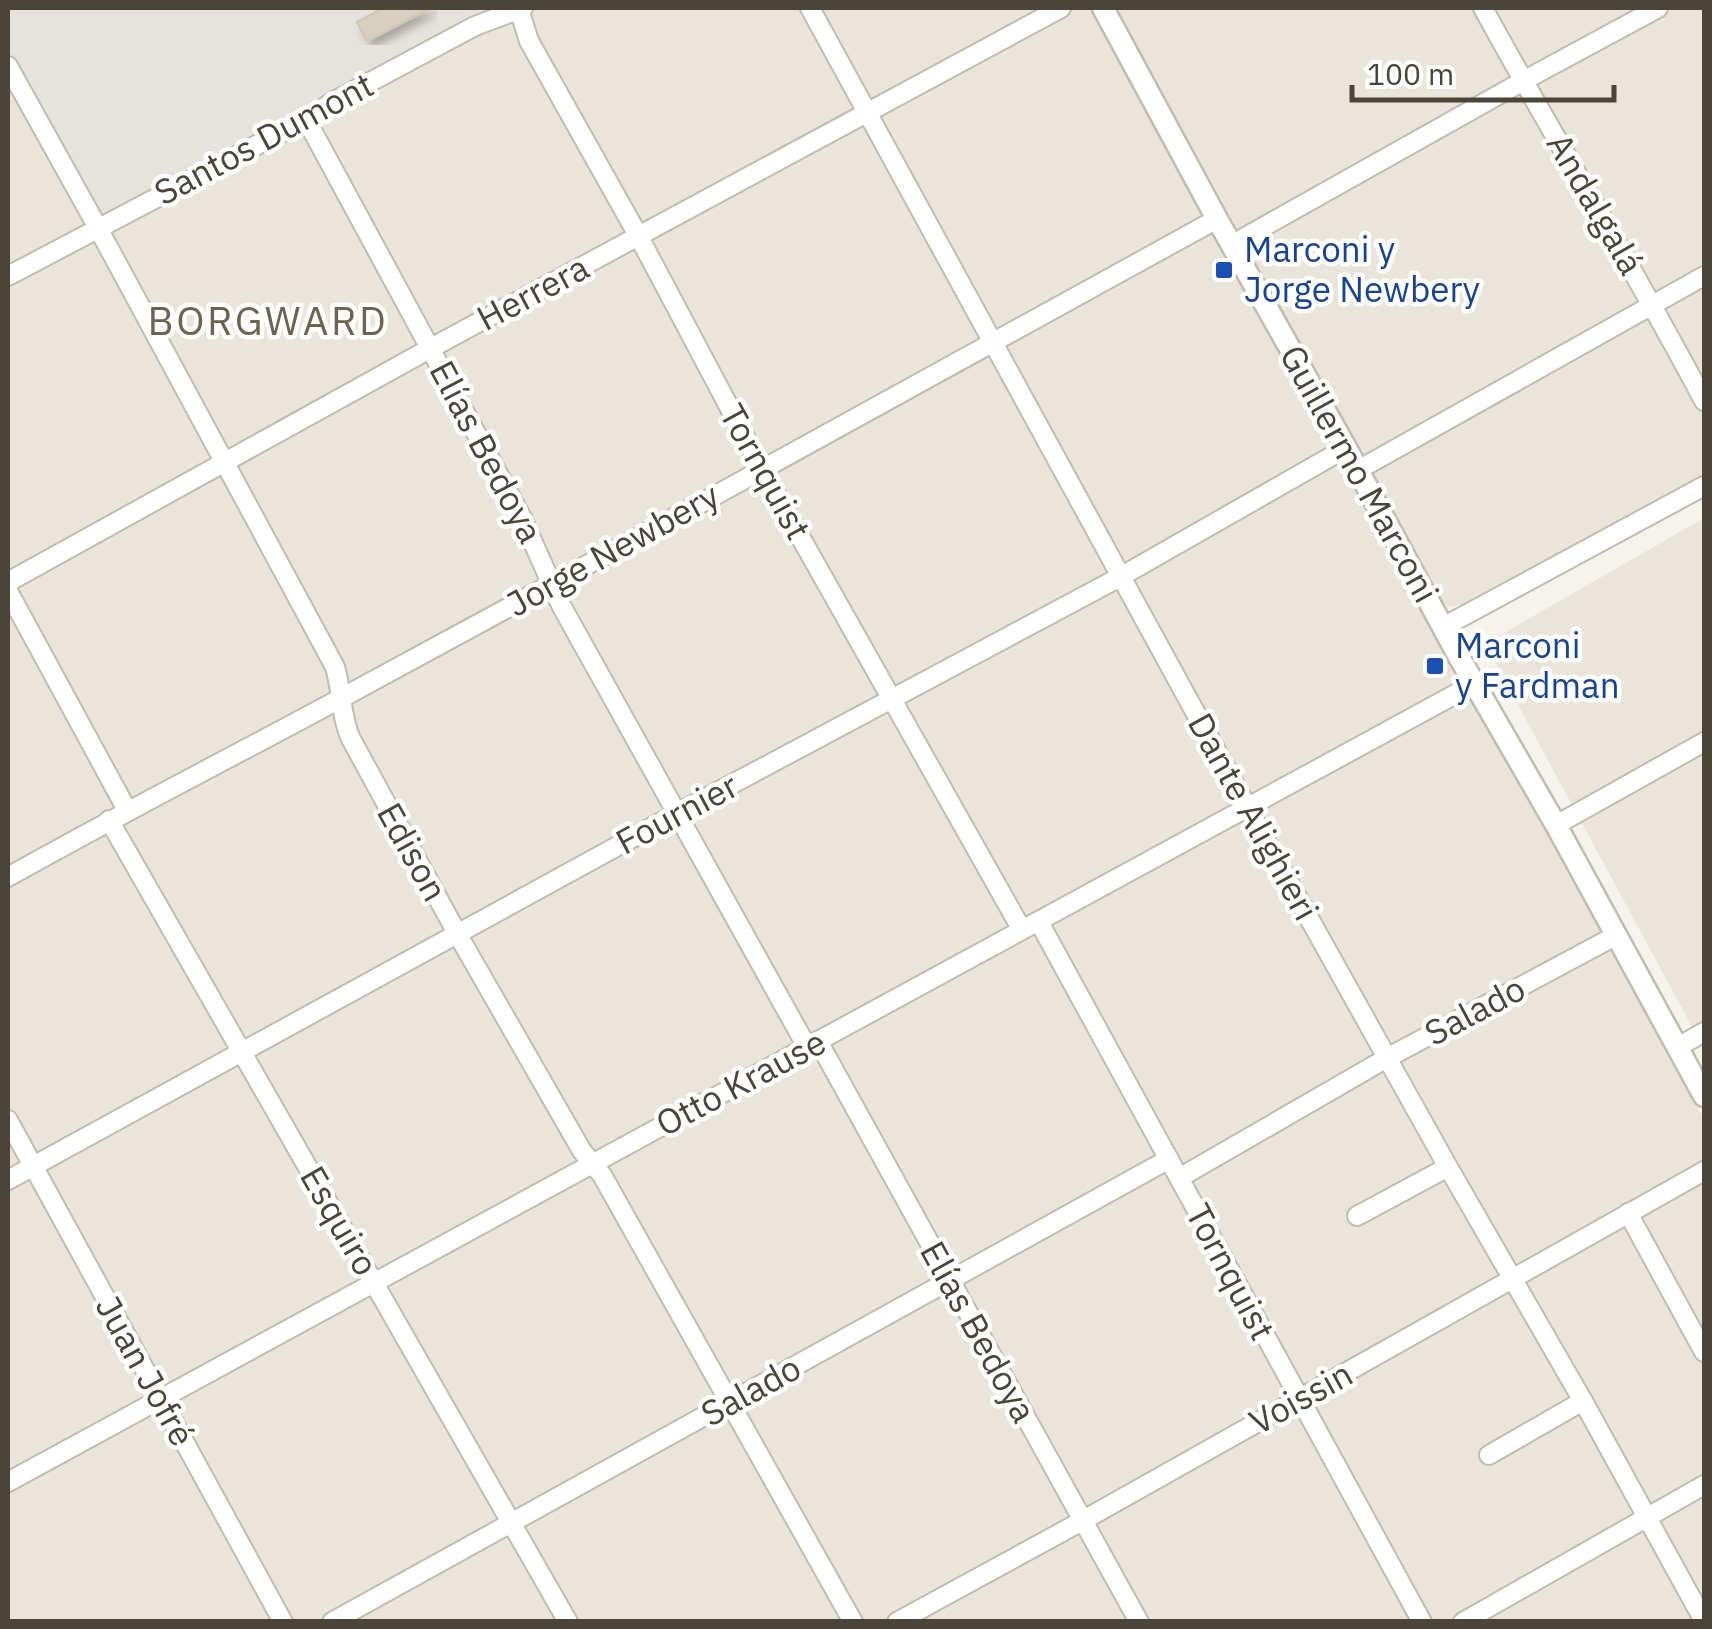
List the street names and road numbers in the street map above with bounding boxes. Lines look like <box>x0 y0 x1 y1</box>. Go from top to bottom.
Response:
street label: Santos Dumont <box>146 61 381 215</box>
street label: Andalgalá <box>1537 124 1655 283</box>
street label: Herrera <box>469 244 596 341</box>
street label: Guillermo Marconi <box>1270 337 1450 610</box>
street label: Elías Bedoya <box>420 352 554 551</box>
street label: Tornquist <box>710 396 822 547</box>
street label: Jorge Newbery <box>498 472 727 626</box>
street label: Dante Alighieri <box>1178 705 1330 928</box>
street label: Fournier <box>608 762 746 864</box>
street label: Edison <box>367 794 459 909</box>
street label: Salado <box>1416 965 1533 1056</box>
street label: Otto Krause <box>648 1018 834 1146</box>
street label: Esquiro <box>290 1158 389 1283</box>
street label: Tornquist <box>1176 1195 1286 1348</box>
street label: Elías Bedoya <box>910 1233 1048 1430</box>
street label: Juan Jofré <box>86 1287 206 1454</box>
street label: Salado <box>693 1344 809 1436</box>
street label: Voissin <box>1241 1350 1360 1444</box>

